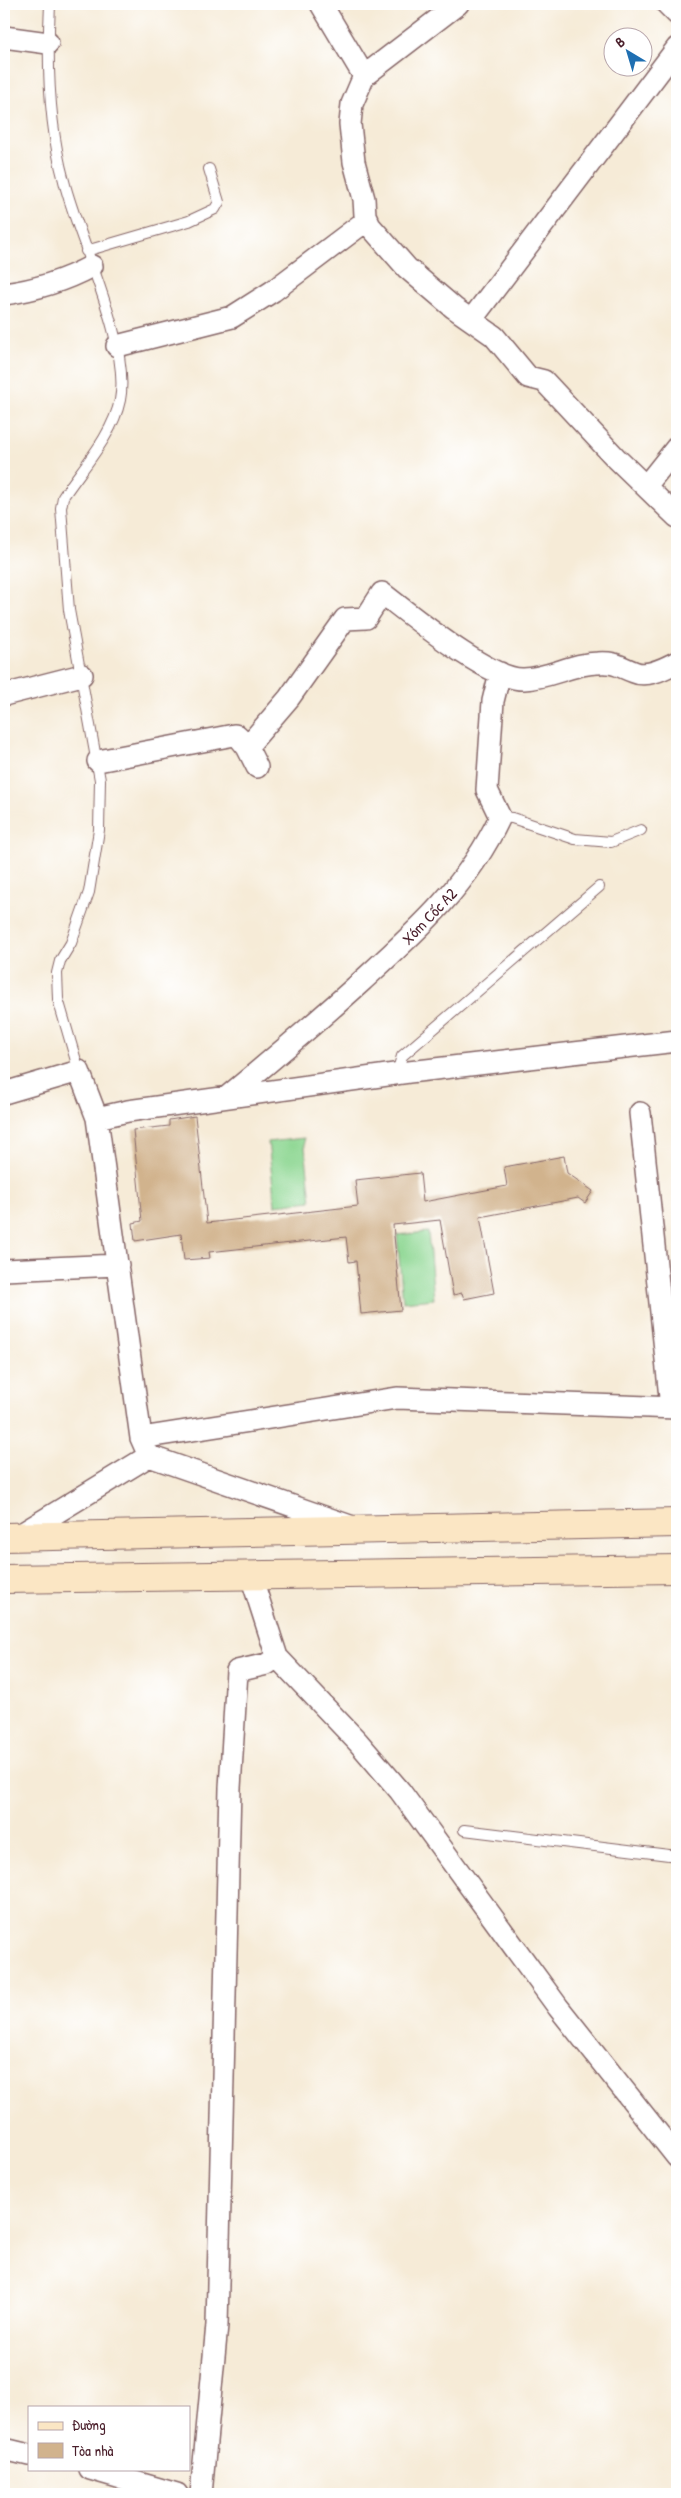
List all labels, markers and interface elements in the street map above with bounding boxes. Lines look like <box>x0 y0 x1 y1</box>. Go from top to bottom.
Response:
north arrow <box>604 28 654 78</box>
text: B <box>611 32 628 51</box>
street label: Xóm Cốc A2 <box>396 882 462 949</box>
legend <box>28 2406 190 2470</box>
text: Đường <box>72 2414 106 2435</box>
text: Tòa nhà <box>72 2440 113 2461</box>

